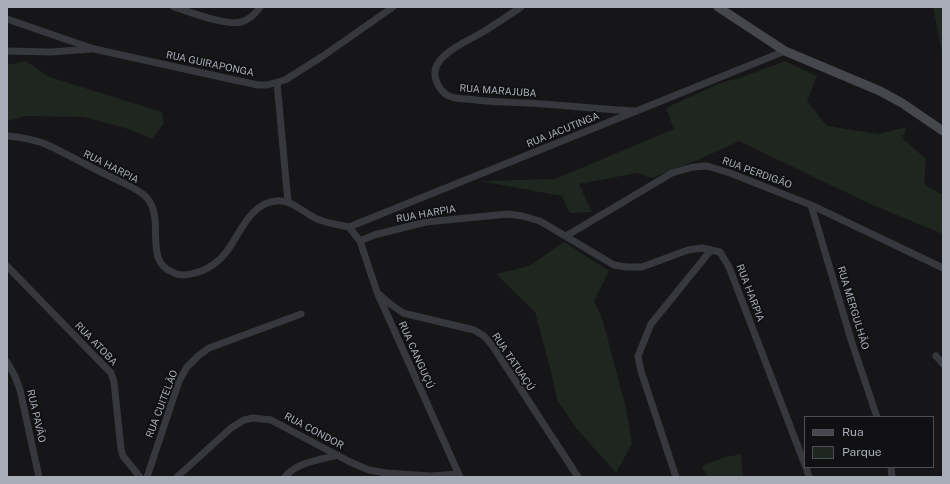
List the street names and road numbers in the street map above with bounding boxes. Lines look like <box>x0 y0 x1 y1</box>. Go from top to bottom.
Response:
street label: RUA GUIRAPONGA <box>165 49 255 79</box>
street label: RUA MARAJUBA <box>459 82 537 100</box>
street label: RUA JACUTINGA <box>525 110 601 150</box>
street label: RUA HARPIA <box>81 148 141 186</box>
street label: RUA PERDIGÃO <box>720 155 794 191</box>
street label: RUA HARPIA <box>395 203 457 225</box>
street label: RUA HARPIA <box>734 263 766 323</box>
street label: RUA MERGULHÃO <box>835 265 871 351</box>
street label: RUA CANGUÇÚ <box>396 319 436 391</box>
street label: RUA ATOBA <box>72 320 120 368</box>
street label: RUA TATUAÇÚ <box>489 331 537 393</box>
street label: RUA CUITELÃO <box>144 368 180 440</box>
street label: RUA PAVÃO <box>24 388 48 444</box>
street label: RUA CONDOR <box>282 410 346 452</box>

